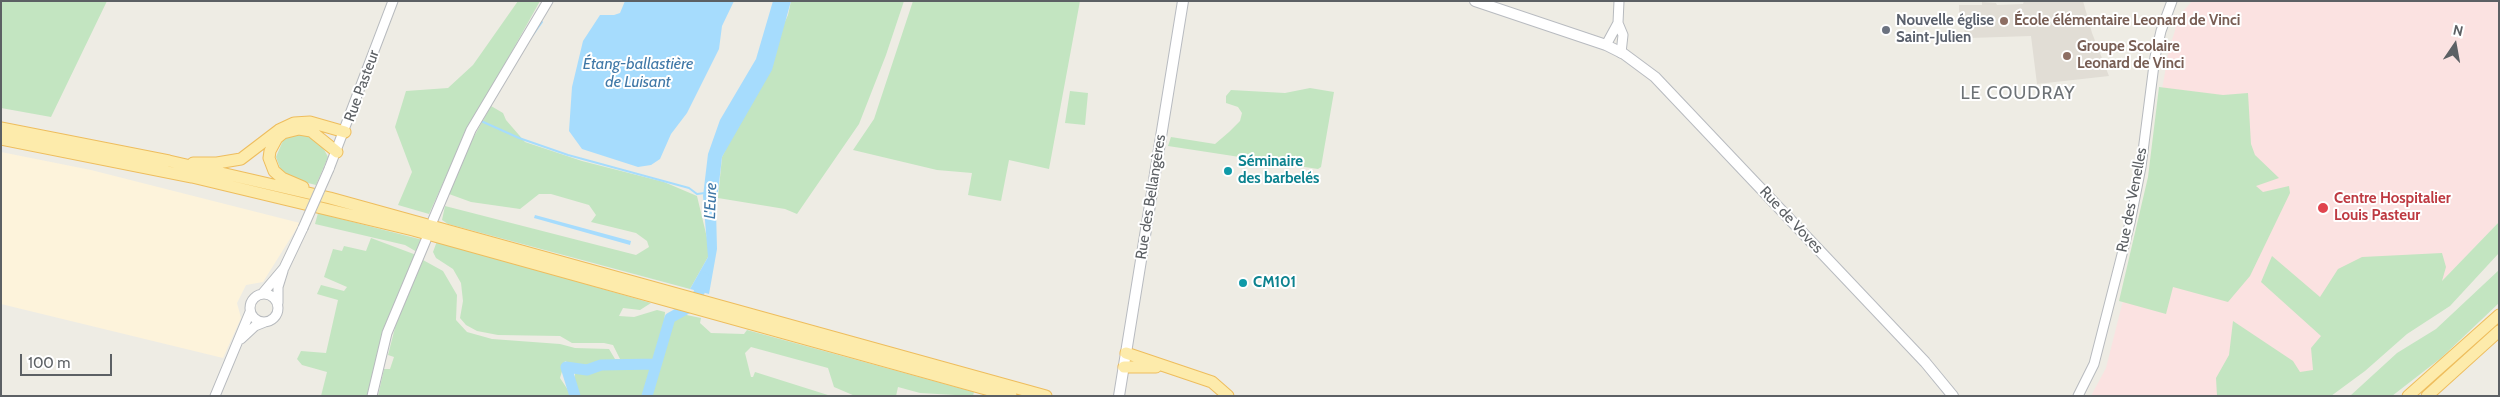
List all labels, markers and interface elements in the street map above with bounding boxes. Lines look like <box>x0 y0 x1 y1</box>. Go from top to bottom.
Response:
place label: Nouvelle église Saint-Julien <box>1896 12 1994 47</box>
place label: École élémentaire Leonard de Vinci <box>2014 12 2240 30</box>
marker: École élémentaire Leonard de Vinci <box>1998 15 2010 27</box>
north arrow <box>2430 20 2480 70</box>
text: N <box>2451 20 2465 40</box>
marker: Nouvelle église Saint-Julien <box>1880 24 1892 36</box>
place label: Groupe Scolaire Leonard de Vinci <box>2077 38 2184 73</box>
street label: Rue Pasteur <box>341 48 383 124</box>
marker: Groupe Scolaire Leonard de Vinci <box>2061 50 2073 62</box>
water label: Étang-ballastière de Luisant <box>583 54 693 92</box>
district label: LE COUDRAY <box>1959 83 2077 105</box>
street label: Rue des Bellangères <box>1132 133 1170 261</box>
street label: Rue des Venelles <box>2113 146 2151 254</box>
place label: Séminaire des barbelés <box>1238 153 1319 188</box>
marker: Séminaire des barbelés <box>1222 165 1234 177</box>
water label: L'Eure <box>701 183 721 219</box>
street label: Rue de Voves <box>1756 183 1826 257</box>
place label: Centre Hospitalier Louis Pasteur <box>2334 190 2451 225</box>
marker: Centre Hospitalier Louis Pasteur <box>2316 201 2330 215</box>
place label: CM101 <box>1253 274 1296 292</box>
marker: CM101 <box>1237 277 1249 289</box>
scale bar <box>22 344 115 376</box>
text: 100 m <box>28 354 70 372</box>

